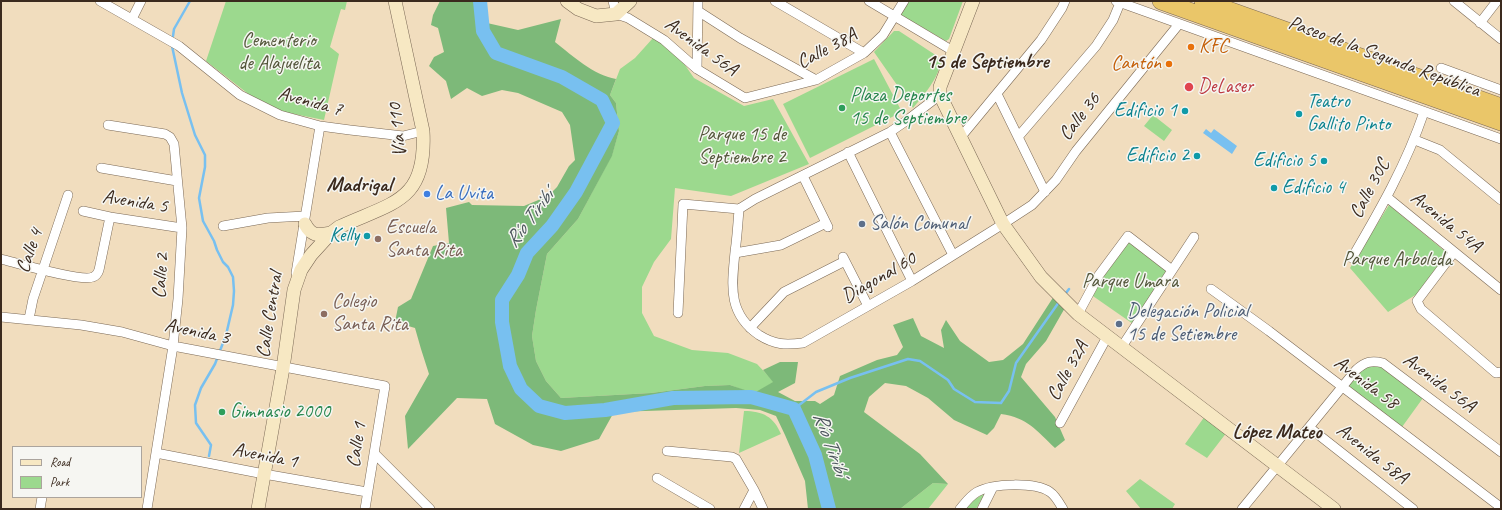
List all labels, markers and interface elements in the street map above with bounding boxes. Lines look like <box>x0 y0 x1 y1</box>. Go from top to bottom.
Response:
street label: Paseo de la Segunda República <box>1285 11 1483 103</box>
street label: Avenida 56A <box>660 12 742 82</box>
street label: Calle 38A <box>793 23 861 75</box>
park label: Cementerio de Alajuelita <box>238 29 320 76</box>
place label: KFC <box>1199 35 1228 59</box>
marker: KFC <box>1186 42 1196 52</box>
district label: 15 de Septiembre <box>925 49 1049 75</box>
place label: Cantón <box>1111 52 1161 76</box>
marker: Cantón <box>1164 59 1174 69</box>
place label: DeLaser <box>1198 75 1253 99</box>
marker: DeLaser <box>1183 81 1195 93</box>
street label: Avenida 7 <box>275 82 345 122</box>
place label: Plaza Deportes 15 de Septiembre <box>850 84 966 131</box>
street label: Calle 36 <box>1054 88 1106 146</box>
place label: Teatro Gallito Pinto <box>1307 90 1390 137</box>
place label: Edificio 1 <box>1114 99 1177 123</box>
street label: Vía 110 <box>383 102 413 158</box>
marker: Plaza Deportes 15 de Septiembre <box>837 103 847 113</box>
marker: Edificio 1 <box>1180 106 1190 116</box>
marker: Teatro Gallito Pinto <box>1294 109 1304 119</box>
park label: Parque 15 de Septiembre 2 <box>698 123 786 170</box>
place label: Edificio 2 <box>1126 144 1189 168</box>
place label: Edificio 5 <box>1253 149 1316 173</box>
marker: Edificio 2 <box>1192 151 1202 161</box>
street label: Calle 30C <box>1344 155 1396 223</box>
marker: Edificio 5 <box>1319 156 1329 166</box>
district label: Madrigal <box>327 172 391 198</box>
place label: Edificio 4 <box>1282 176 1345 200</box>
place label: La Uvita <box>435 182 493 206</box>
marker: Edificio 4 <box>1269 183 1279 193</box>
street label: Avenida 5 <box>101 185 169 219</box>
water label: Río Tiribí <box>500 185 560 253</box>
street label: Avenida 54A <box>1406 186 1486 258</box>
marker: La Uvita <box>422 189 432 199</box>
place label: Salón Comunal <box>870 212 968 236</box>
place label: Escuela Santa Rita <box>386 216 462 263</box>
marker: Salón Comunal <box>857 219 867 229</box>
place label: Kelly <box>330 224 359 248</box>
street label: Calle 4 <box>11 226 49 276</box>
marker: Kelly <box>362 231 372 241</box>
marker: Escuela Santa Rita <box>373 234 383 244</box>
street label: Diagonal 60 <box>838 247 920 309</box>
park label: Parque Arboleda <box>1342 248 1452 272</box>
street label: Calle 2 <box>147 253 175 299</box>
street label: Calle Central <box>251 270 289 360</box>
park label: Parque Umara <box>1082 270 1178 294</box>
place label: Colegio Santa Rita <box>332 290 408 337</box>
place label: Delegación Policial 15 de Setiembre <box>1127 300 1248 347</box>
marker: Colegio Santa Rita <box>319 309 329 319</box>
street label: Avenida 3 <box>162 313 232 351</box>
marker: Delegación Policial 15 de Setiembre <box>1114 319 1124 329</box>
street label: Calle 32A <box>1042 337 1094 405</box>
street label: Avenida 56A <box>1398 348 1480 418</box>
street label: Avenida 58 <box>1329 351 1403 415</box>
place label: Gimnasio 2000 <box>230 400 330 424</box>
marker: Gimnasio 2000 <box>217 407 227 417</box>
water label: Río Tiribí <box>807 409 853 479</box>
street label: Avenida 58A <box>1331 418 1413 490</box>
district label: López Mateo <box>1232 419 1322 445</box>
street label: Calle 1 <box>342 421 372 469</box>
street label: Avenida 1 <box>230 438 300 474</box>
legend <box>12 446 142 498</box>
text: Road <box>50 454 70 470</box>
text: Park <box>50 474 69 490</box>

